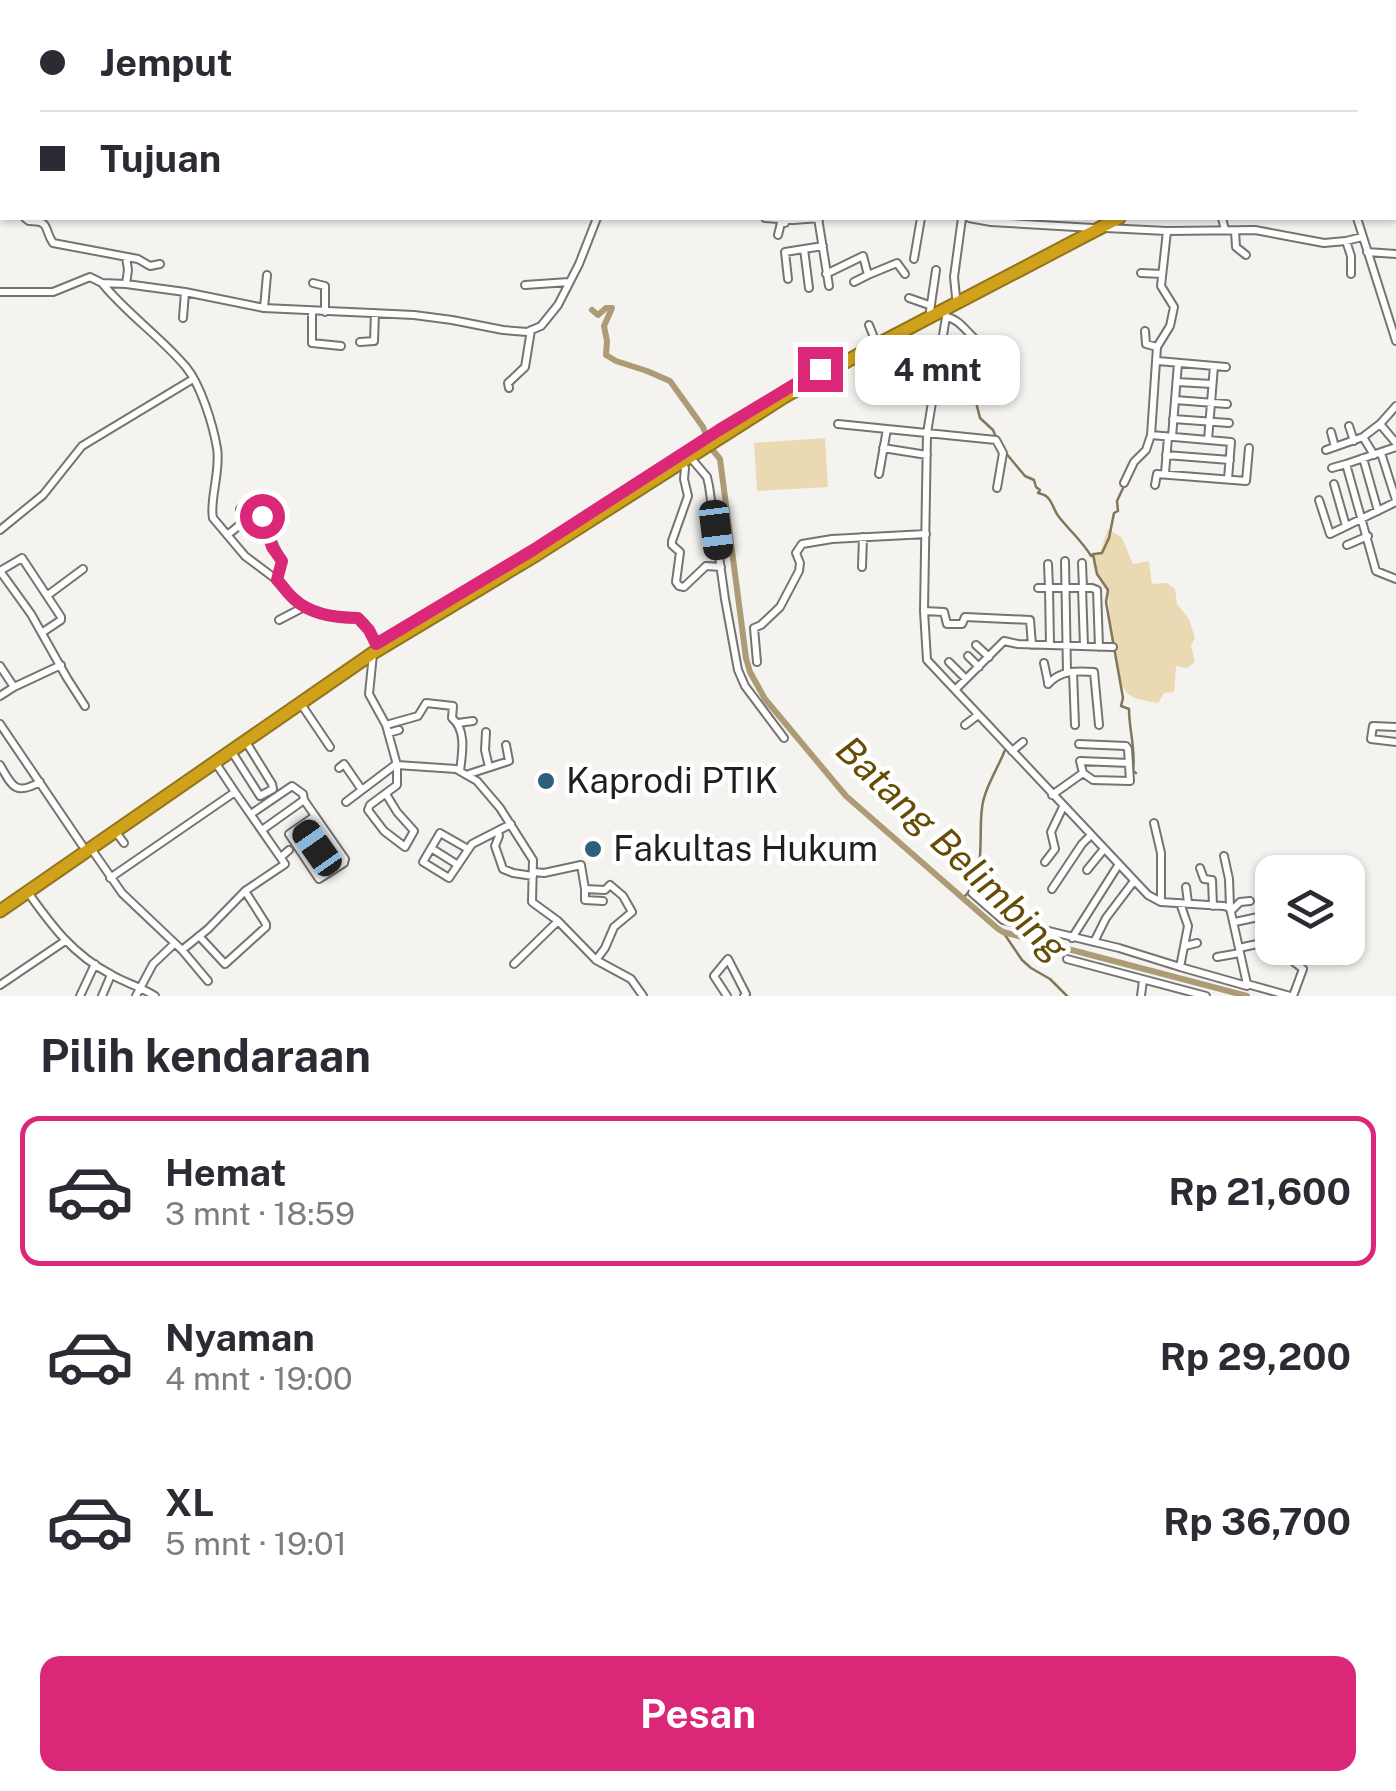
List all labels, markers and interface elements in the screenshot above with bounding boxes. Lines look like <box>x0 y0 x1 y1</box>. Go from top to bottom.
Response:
text: Jemput <box>100 40 233 85</box>
text: Tujuan <box>100 136 221 181</box>
callout: 4 mnt <box>855 334 1020 404</box>
route end <box>798 347 843 392</box>
text: 4 mnt <box>893 351 982 388</box>
route start <box>240 494 285 539</box>
car <box>697 498 735 562</box>
water label: Batang Belimbing <box>827 727 1078 971</box>
place label: Kaprodi PTIK <box>566 760 778 801</box>
marker: Kaprodi PTIK <box>535 770 557 792</box>
car <box>288 815 346 881</box>
place label: Fakultas Hukum <box>613 828 878 869</box>
marker: Fakultas Hukum <box>582 838 604 860</box>
map controls <box>1255 855 1365 965</box>
button: layers <box>1255 855 1365 965</box>
text: Pilih kendaraan <box>40 1029 371 1082</box>
icon: car <box>45 1146 135 1236</box>
text: Hemat <box>165 1150 286 1195</box>
text: Rp 21,600 <box>1168 1169 1351 1214</box>
text: 3 mnt · 18:59 <box>165 1195 355 1232</box>
icon: car <box>45 1311 135 1401</box>
text: Nyaman <box>165 1315 315 1360</box>
text: Rp 29,200 <box>1160 1334 1351 1379</box>
text: 4 mnt · 19:00 <box>165 1360 353 1397</box>
icon: car <box>45 1476 135 1566</box>
text: XL <box>165 1480 214 1525</box>
text: Rp 36,700 <box>1163 1499 1351 1544</box>
text: 5 mnt · 19:01 <box>165 1525 347 1562</box>
button: Pesan <box>40 1656 1356 1771</box>

